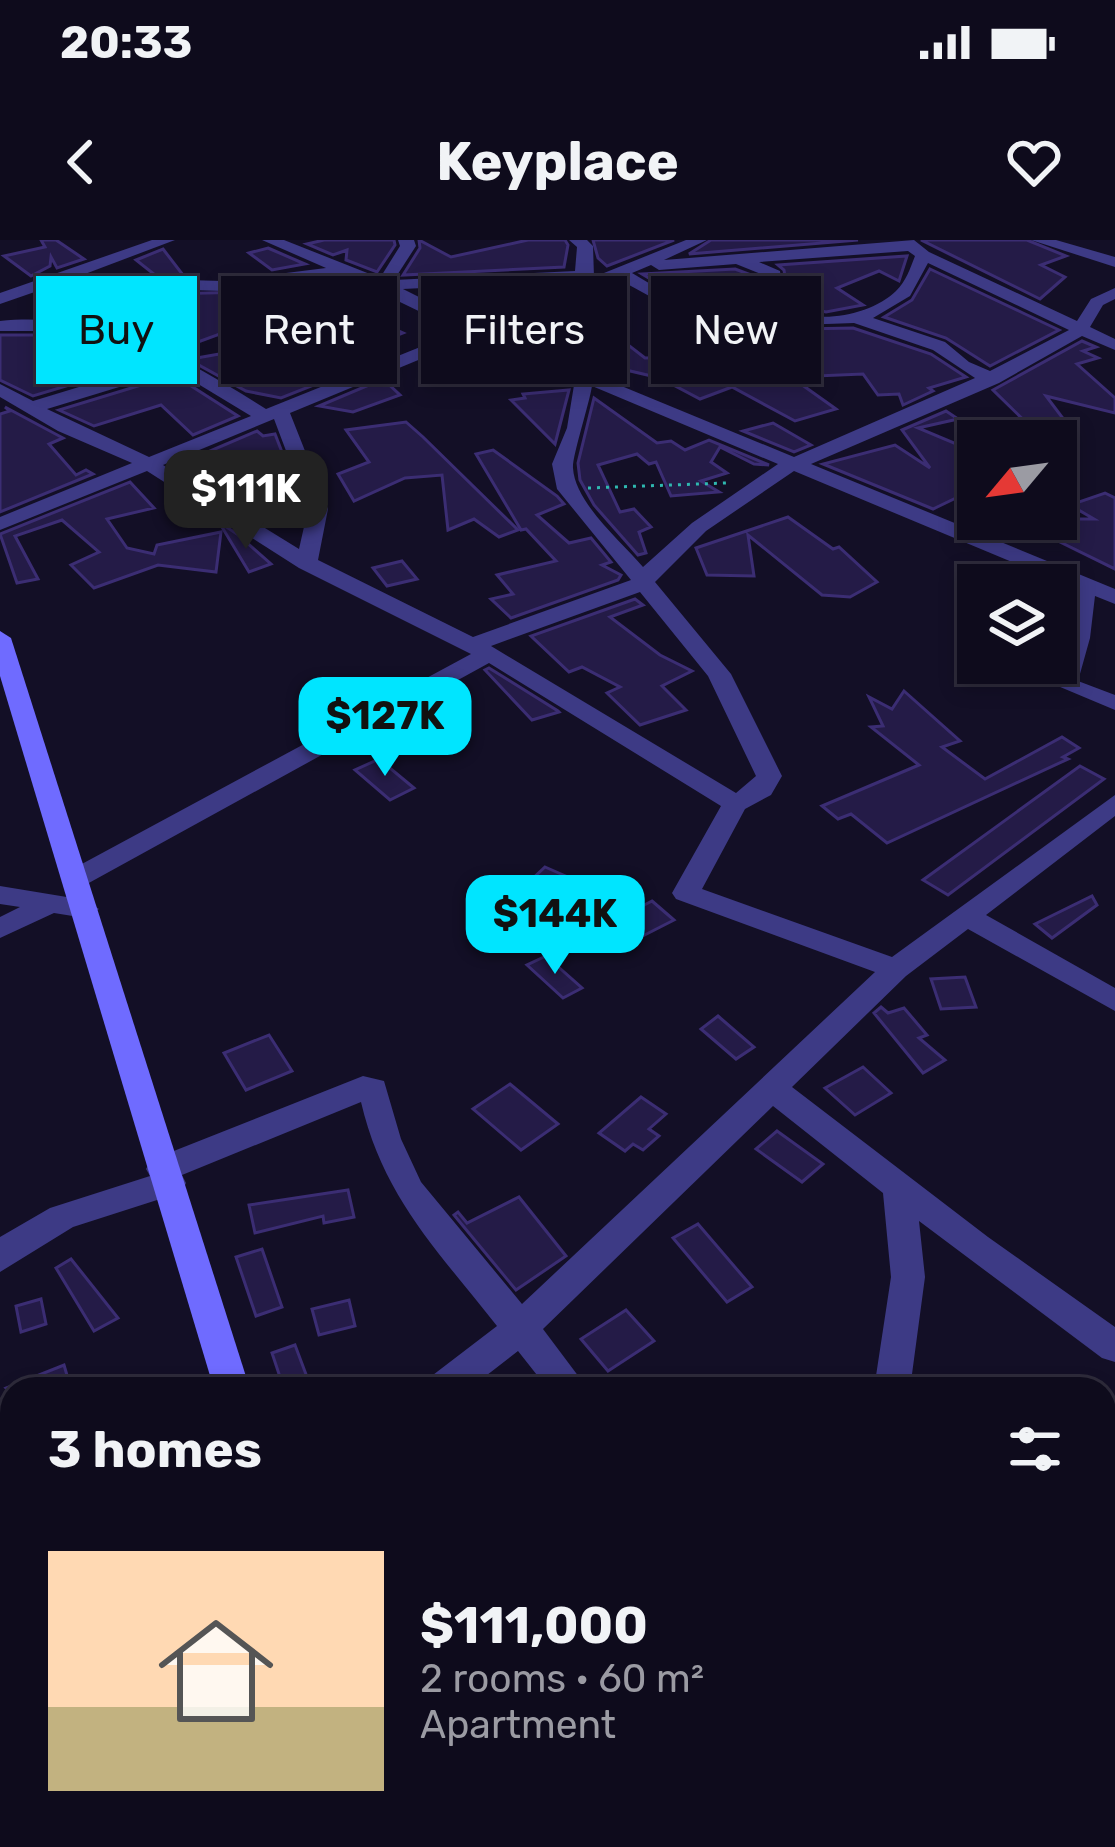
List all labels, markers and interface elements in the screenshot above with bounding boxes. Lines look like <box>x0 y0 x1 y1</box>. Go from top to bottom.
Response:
text: 20:33 <box>60 16 192 69</box>
icon: back <box>48 129 114 195</box>
icon: heart <box>1001 129 1067 195</box>
text: Keyplace <box>436 130 679 194</box>
chip: Buy <box>36 276 197 384</box>
chip: Rent <box>221 276 397 384</box>
chip: Filters <box>421 276 627 384</box>
chip: New <box>651 276 821 384</box>
north arrow <box>957 420 1077 540</box>
map controls <box>957 420 1077 684</box>
pin: $111K <box>162 450 330 552</box>
text: $111K <box>191 466 301 512</box>
button: layers <box>957 564 1077 684</box>
pin: $127K <box>301 677 469 779</box>
text: $127K <box>326 693 445 739</box>
pin: $144K <box>471 875 639 977</box>
text: $144K <box>493 891 617 937</box>
icon: filters <box>1002 1416 1068 1482</box>
text: 3 homes <box>48 1419 262 1480</box>
text: $111,000 <box>420 1595 648 1656</box>
icon: home <box>144 1599 288 1743</box>
text: 2 rooms · 60 m² <box>420 1656 704 1702</box>
text: Apartment <box>420 1702 616 1748</box>

